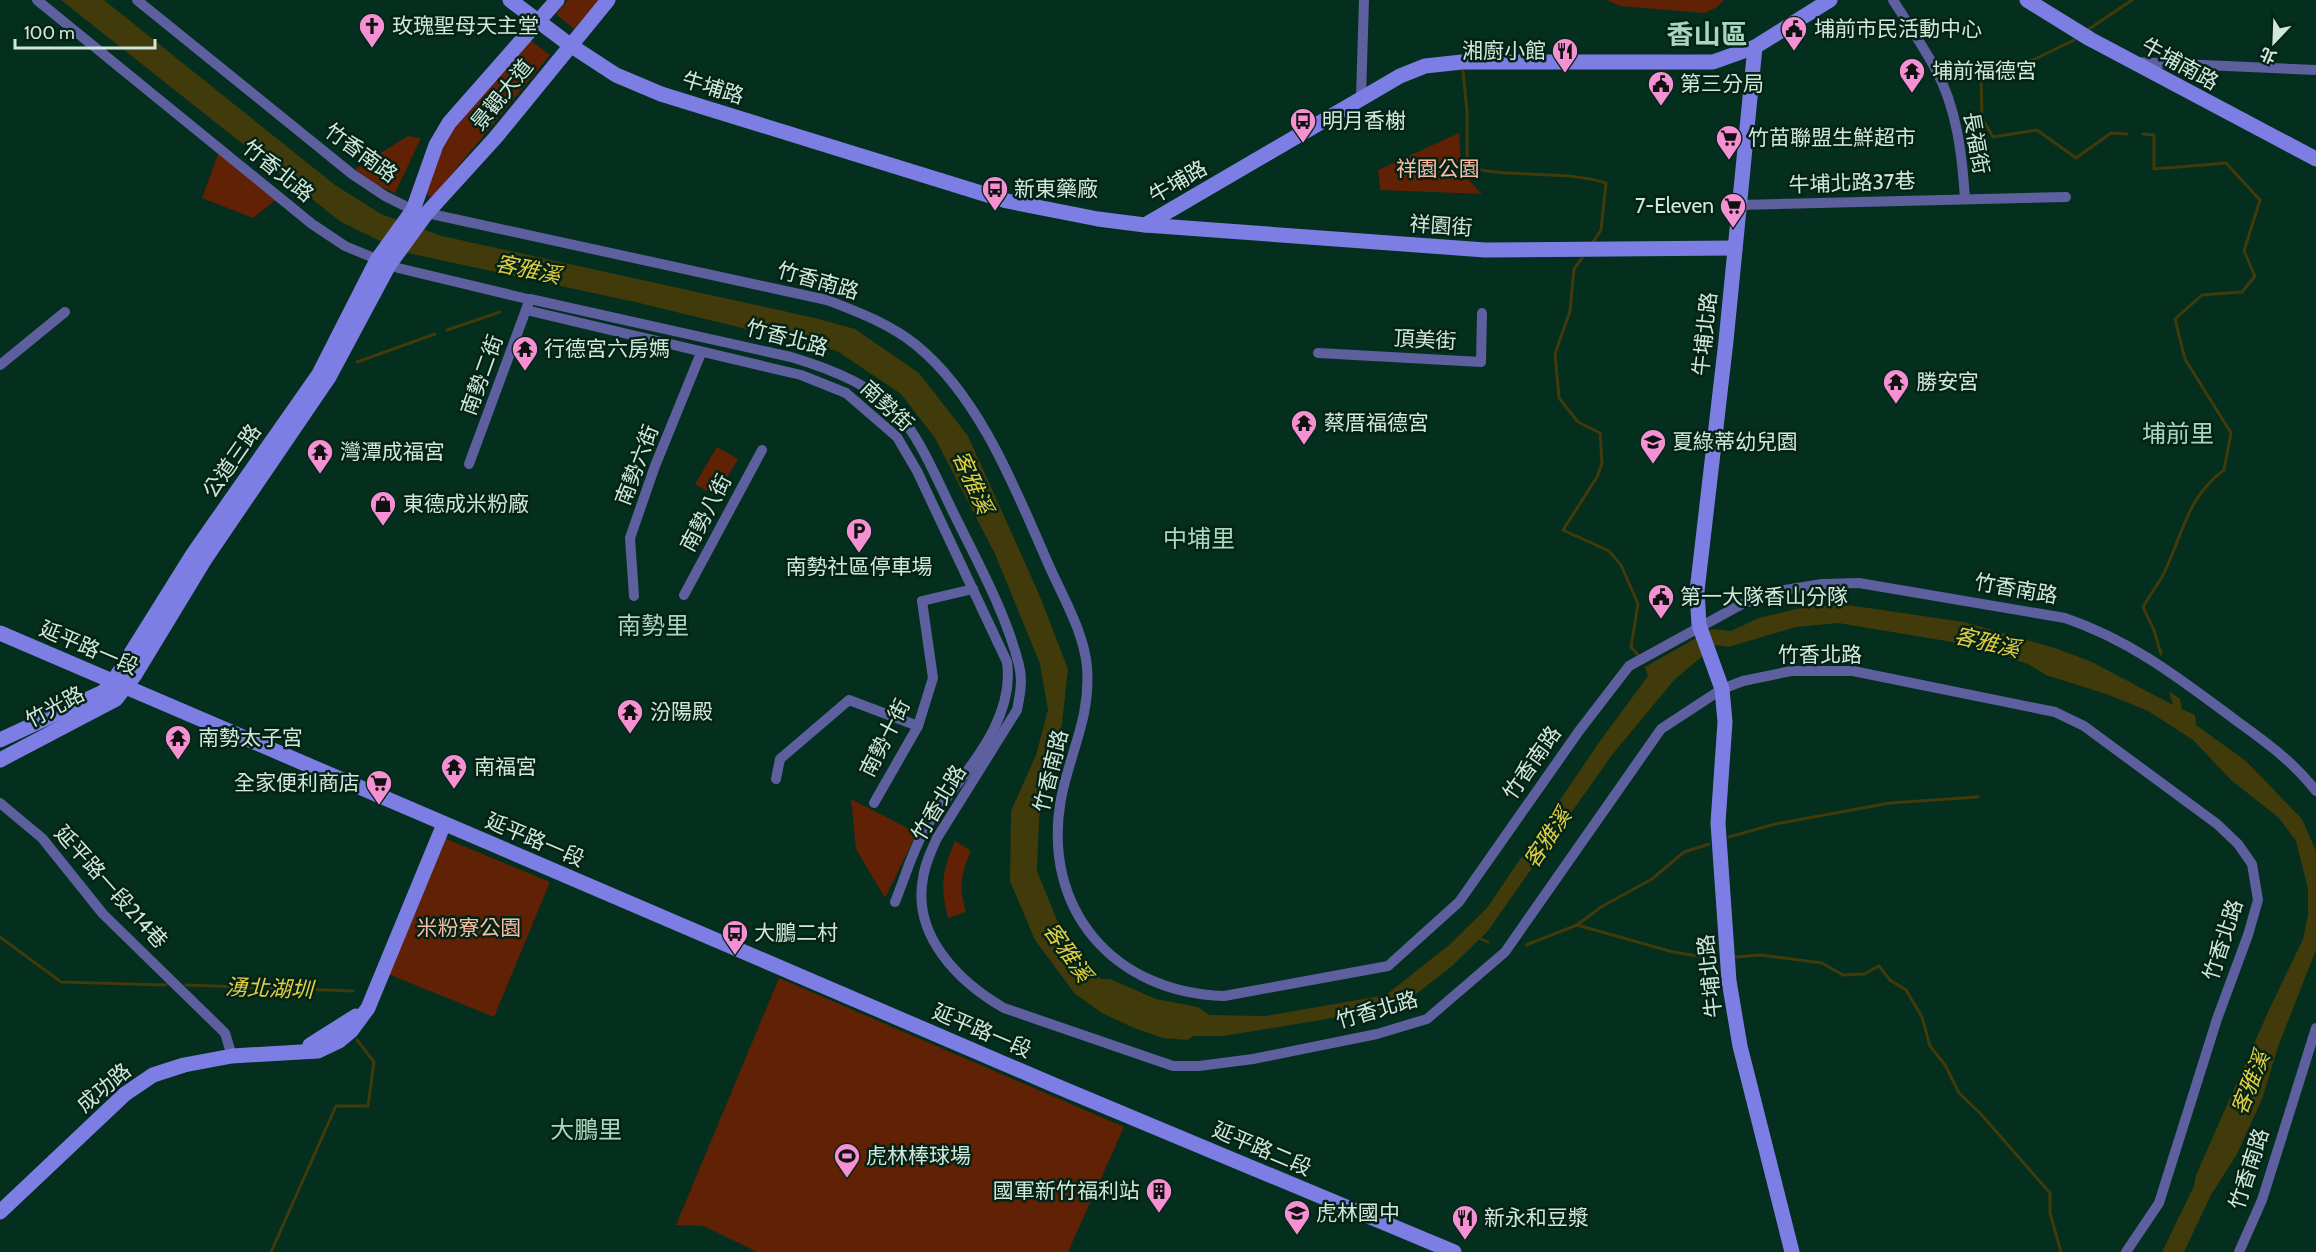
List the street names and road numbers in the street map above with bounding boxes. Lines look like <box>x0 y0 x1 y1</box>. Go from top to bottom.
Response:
street label: 牛埔南路 <box>2137 32 2223 95</box>
street label: 景觀大道 <box>465 54 538 135</box>
street label: 牛埔路 <box>679 66 747 109</box>
street label: 長福街 <box>1959 110 1994 176</box>
street label: 竹香南路 <box>320 118 403 187</box>
street label: 竹香北路 <box>238 134 319 207</box>
street label: 牛埔路 <box>1144 155 1211 208</box>
street label: 牛埔北路37巷 <box>1788 168 1916 197</box>
street label: 祥園街 <box>1409 211 1473 240</box>
street label: 竹香南路 <box>774 257 862 304</box>
street label: 牛埔北路 <box>1688 291 1721 377</box>
street label: 竹香北路 <box>743 315 831 360</box>
street label: 頂美街 <box>1393 325 1457 354</box>
street label: 南勢二街 <box>455 331 508 419</box>
street label: 南勢街 <box>856 375 919 436</box>
street label: 公道三路 <box>197 419 266 502</box>
street label: 南勢六街 <box>610 421 663 509</box>
street label: 南勢八街 <box>675 470 736 556</box>
street label: 竹香南路 <box>1973 569 2060 608</box>
street label: 延平路一段 <box>36 616 142 680</box>
street label: 竹香北路 <box>1778 642 1862 667</box>
street label: 竹光路 <box>21 681 88 732</box>
street label: 南勢十街 <box>854 695 915 781</box>
street label: 竹香南路 <box>1497 721 1566 804</box>
street label: 竹香南路 <box>1028 727 1073 815</box>
street label: 竹香北路 <box>906 760 971 845</box>
street label: 延平路一段 <box>482 808 588 872</box>
street label: 延平路一段214巷 <box>50 820 173 953</box>
street label: 竹香北路 <box>2198 896 2247 984</box>
street label: 牛埔北路 <box>1693 933 1726 1019</box>
street label: 竹香北路 <box>1333 986 1421 1033</box>
street label: 延平路一段 <box>929 999 1035 1063</box>
street label: 成功路 <box>72 1058 136 1117</box>
street label: 延平路二段 <box>1209 1117 1315 1181</box>
street label: 竹香南路 <box>2224 1125 2273 1213</box>

